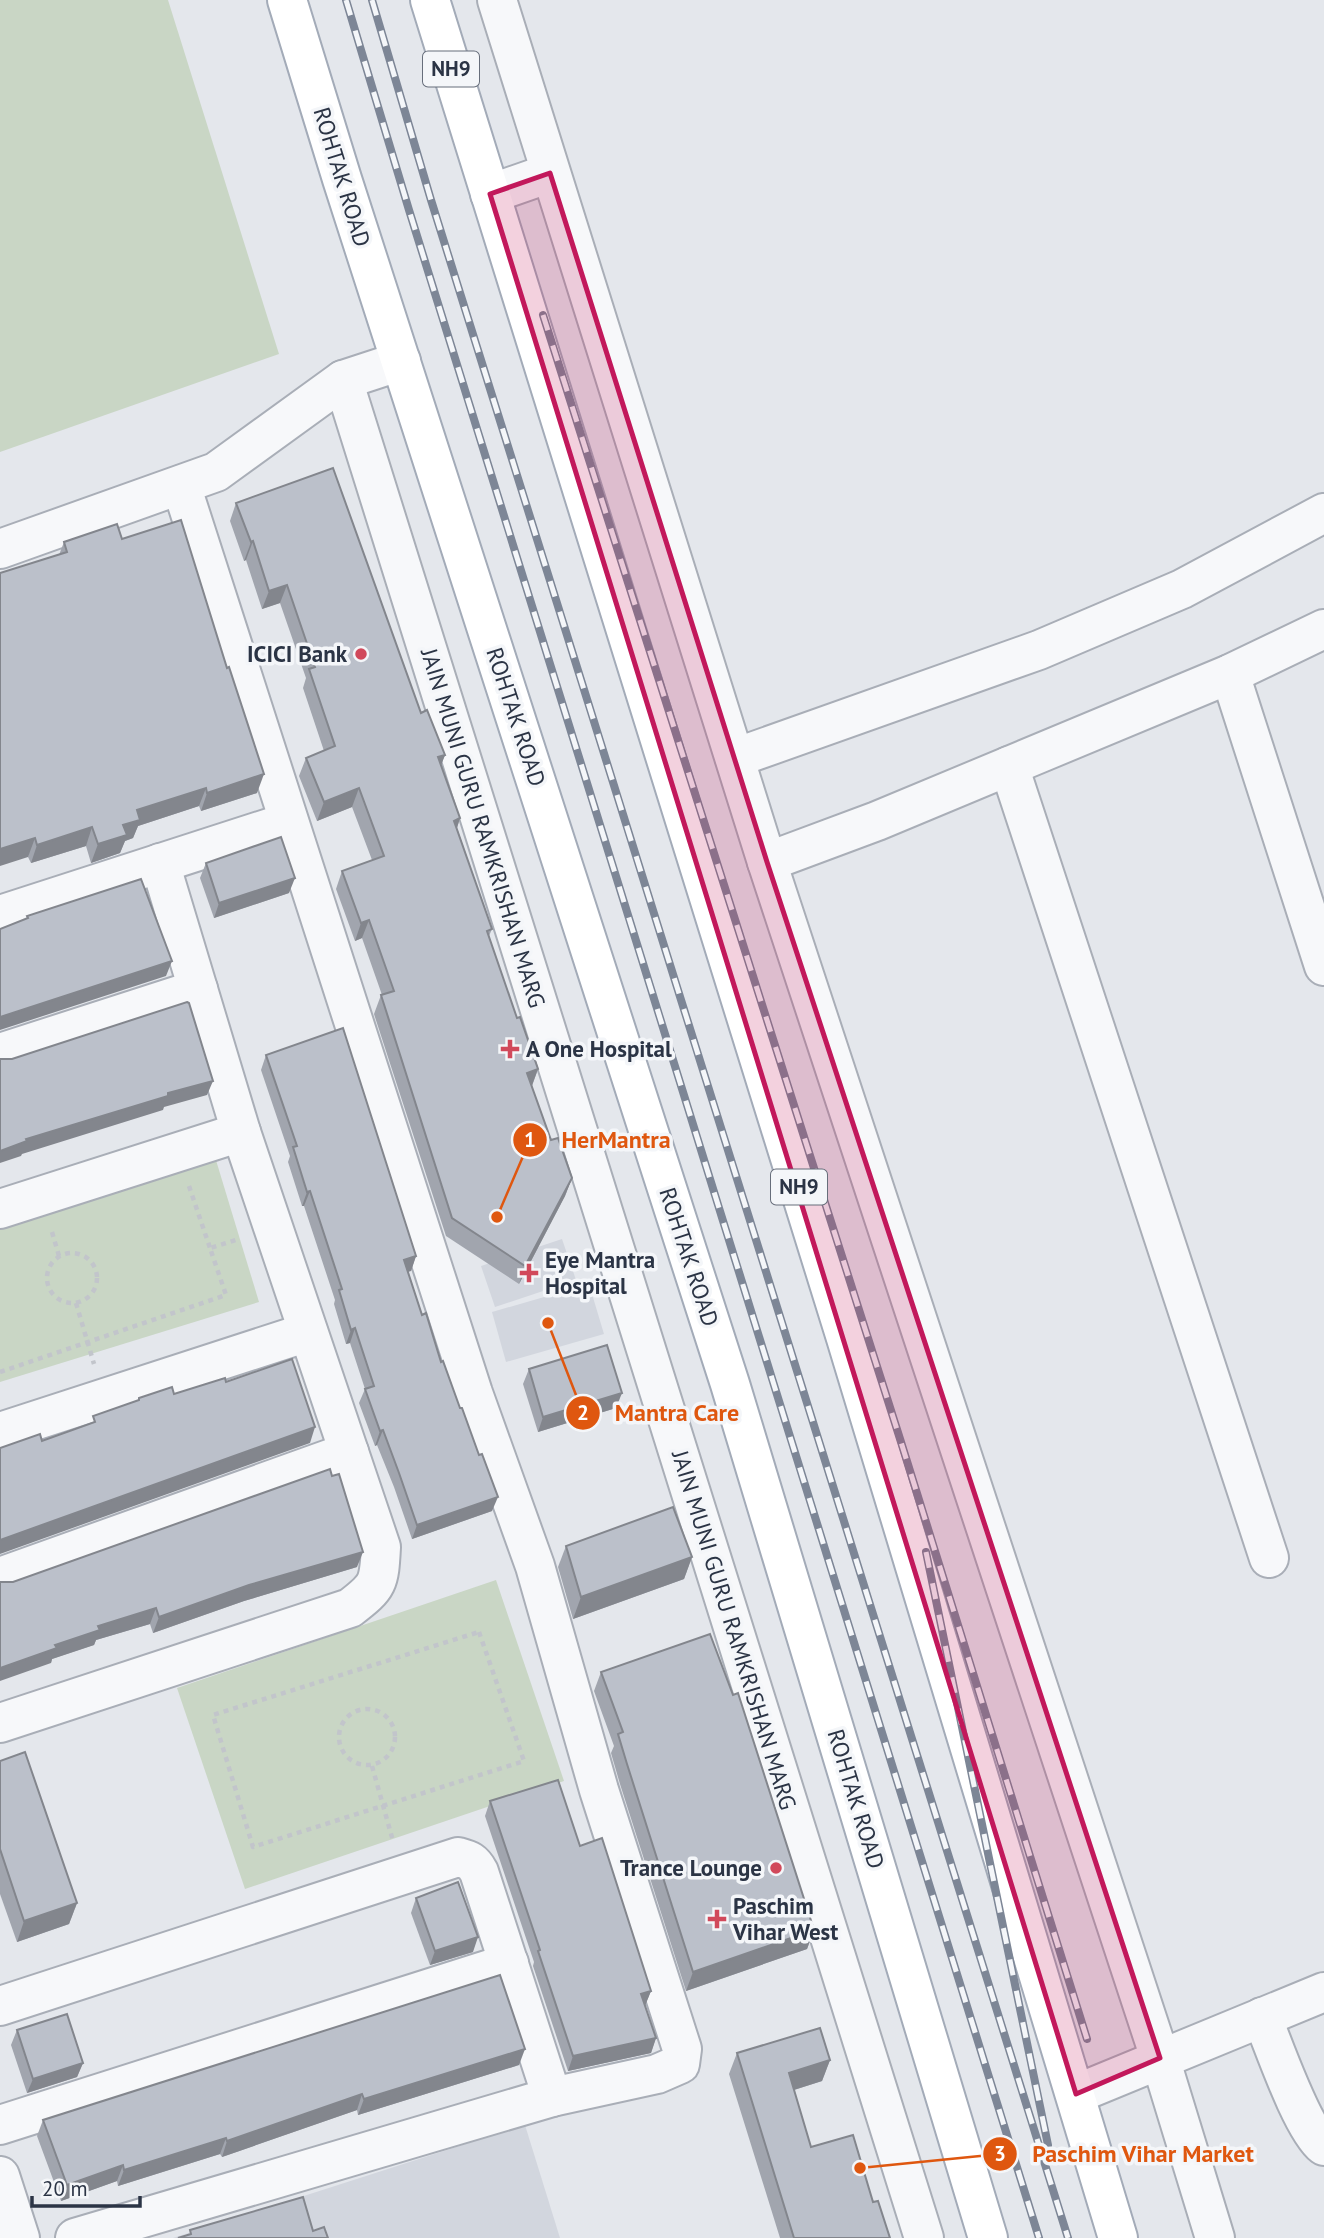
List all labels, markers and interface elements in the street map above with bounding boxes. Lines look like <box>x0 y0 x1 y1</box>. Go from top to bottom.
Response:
road number: NH9 <box>423 52 479 86</box>
street label: ROHTAK ROAD <box>308 104 377 250</box>
place label: ICICI Bank <box>247 639 348 668</box>
street label: JAIN MUNI GURU RAMKRISHAN MARG <box>415 644 552 1011</box>
street label: ROHTAK ROAD <box>480 644 553 790</box>
marker: ICICI Bank <box>353 646 369 662</box>
place label: A One Hospital <box>526 1034 672 1063</box>
marker: A One Hospital <box>500 1039 520 1059</box>
callout: HerMantra <box>512 1117 684 1162</box>
text: HerMantra <box>561 1124 671 1155</box>
text: 1 <box>524 1126 536 1153</box>
road number: NH9 <box>771 1170 827 1204</box>
street label: ROHTAK ROAD <box>653 1184 726 1330</box>
place label: Eye Mantra Hospital <box>545 1245 655 1300</box>
marker: Eye Mantra Hospital <box>519 1263 539 1283</box>
callout: Mantra Care <box>565 1390 753 1435</box>
text: Mantra Care <box>615 1397 739 1428</box>
text: 2 <box>577 1399 589 1426</box>
street label: JAIN MUNI GURU RAMKRISHAN MARG <box>666 1446 803 1813</box>
street label: ROHTAK ROAD <box>822 1726 891 1872</box>
place label: Trance Lounge <box>620 1853 762 1882</box>
marker: Trance Lounge <box>768 1860 784 1876</box>
place label: Paschim Vihar West <box>732 1891 838 1946</box>
marker: Paschim Vihar West <box>707 1909 727 1929</box>
callout: Paschim Vihar Market <box>982 2131 1268 2176</box>
text: Paschim Vihar Market <box>1032 2138 1254 2169</box>
text: 3 <box>994 2140 1006 2167</box>
scale bar <box>32 2164 140 2208</box>
text: 20 m <box>42 2175 88 2202</box>

